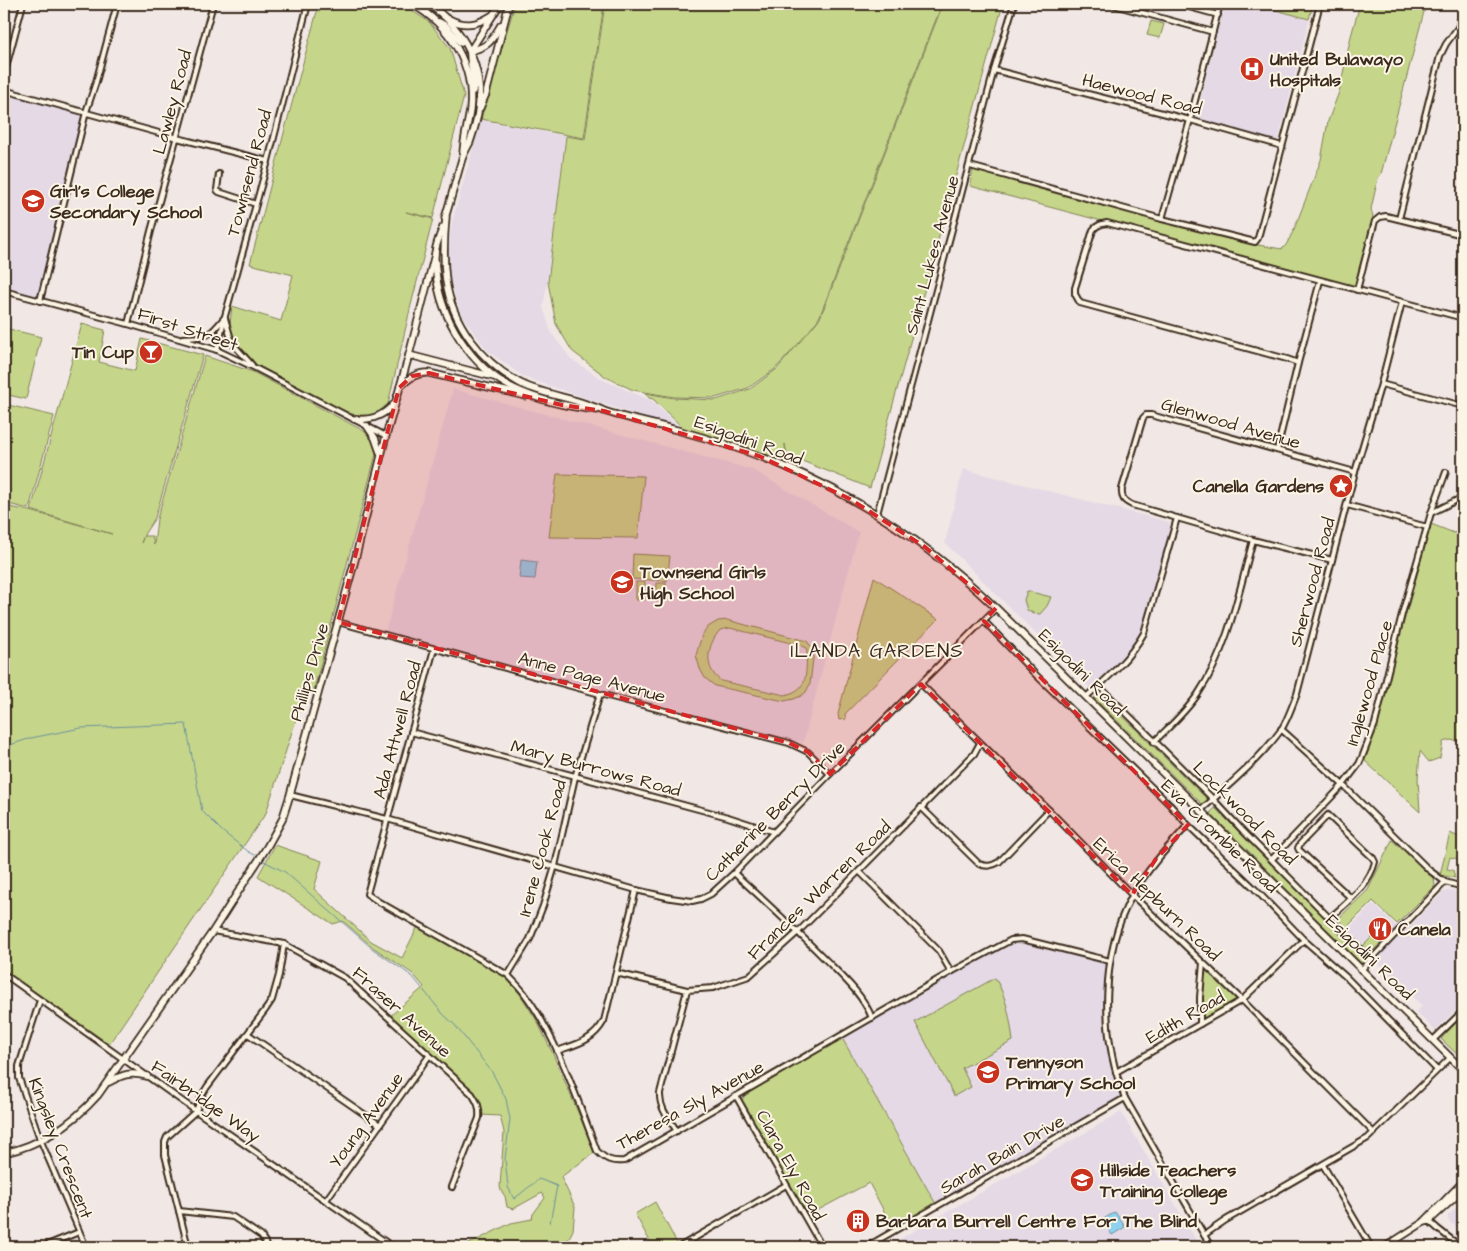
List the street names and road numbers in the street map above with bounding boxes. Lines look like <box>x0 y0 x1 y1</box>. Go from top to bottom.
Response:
street label: Lawley Road <box>147 47 199 157</box>
street label: Haewood Road <box>1079 68 1204 121</box>
street label: Townsend Road <box>221 107 278 239</box>
street label: Saint Lukes Avenue <box>899 172 966 338</box>
street label: First Street <box>134 301 242 358</box>
street label: Glenwood Avenue <box>1158 392 1304 455</box>
street label: Esigodini Road <box>691 409 807 473</box>
street label: Sherwood Road <box>1283 515 1342 649</box>
street label: Inglewood Place <box>1340 617 1400 749</box>
street label: Phillips Drive <box>284 620 336 724</box>
street label: Esigodini Road <box>1032 623 1131 722</box>
street label: Anne Page Avenue <box>515 646 669 710</box>
street label: Ada Attwell Road <box>367 658 428 802</box>
street label: Mary Burrows Road <box>508 734 684 804</box>
street label: Catherine Berry Drive <box>700 735 852 888</box>
street label: Lockwood Road <box>1187 756 1302 871</box>
street label: Eva Crombie Road <box>1155 774 1284 899</box>
street label: Irene Cook Road <box>512 777 573 919</box>
street label: Frances Warren Road <box>742 815 897 966</box>
street label: Erica Hepburn Road <box>1087 832 1226 967</box>
street label: Esigodini Road <box>1319 909 1419 1007</box>
street label: Fraser Avenue <box>347 961 457 1064</box>
street label: Edith Road <box>1141 985 1229 1050</box>
street label: Fairbridge Way <box>145 1054 266 1149</box>
street label: Theresa Sly Avenue <box>612 1054 769 1157</box>
street label: Young Avenue <box>323 1067 411 1174</box>
street label: Kingsley Crescent <box>21 1074 99 1223</box>
street label: Clara Ely Road <box>749 1105 831 1226</box>
street label: Sarah Bain Drive <box>935 1108 1069 1200</box>

